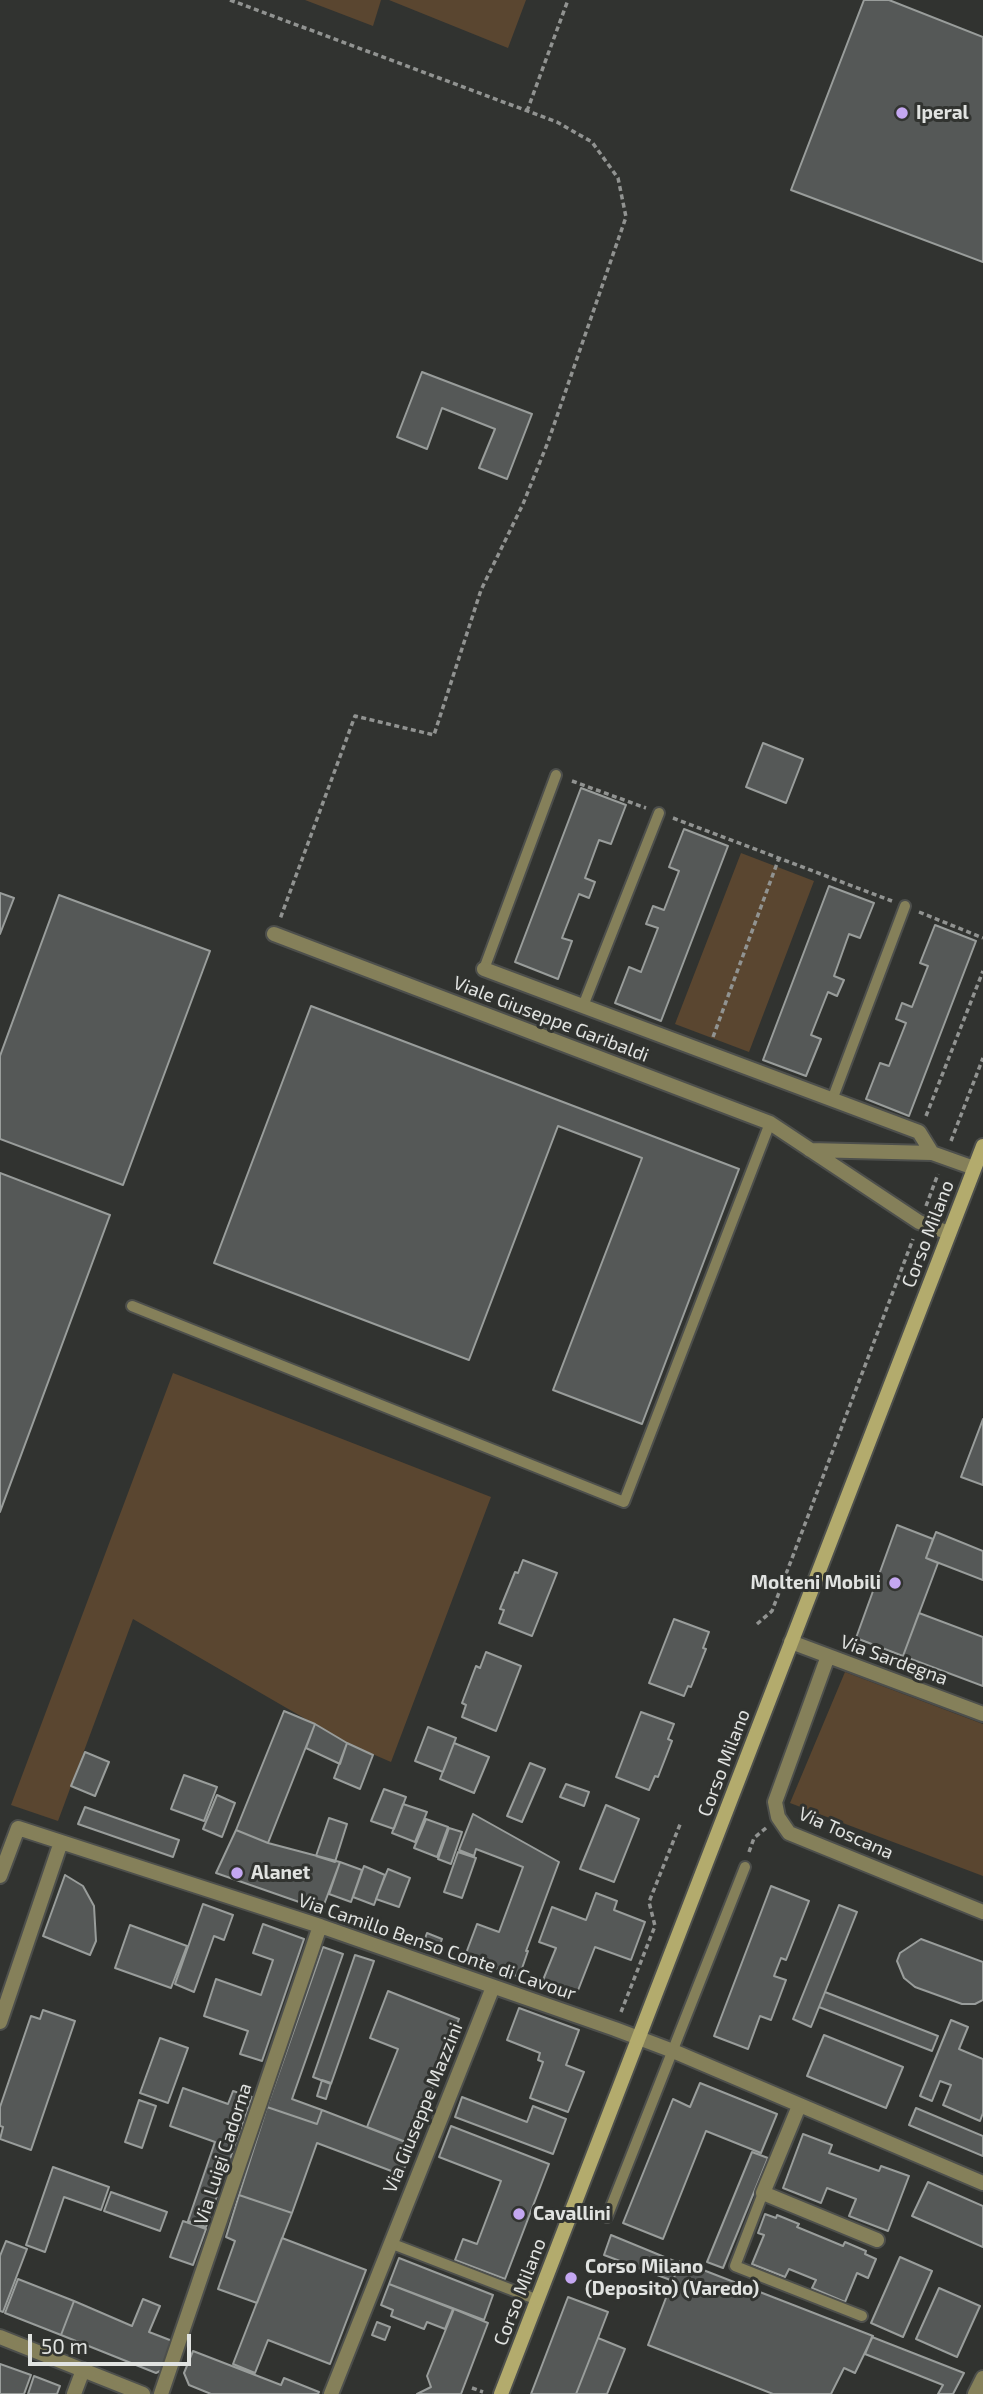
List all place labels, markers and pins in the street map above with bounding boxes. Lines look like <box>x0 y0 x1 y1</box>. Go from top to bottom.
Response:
place label: Iperal <box>916 102 969 124</box>
marker: Iperal <box>894 105 910 121</box>
place label: Molteni Mobili <box>751 1572 881 1594</box>
marker: Molteni Mobili <box>887 1575 903 1591</box>
place label: Alanet <box>251 1862 310 1884</box>
marker: Alanet <box>229 1865 245 1881</box>
place label: Cavallini <box>533 2203 611 2225</box>
marker: Cavallini <box>511 2206 527 2222</box>
place label: Corso Milano (Deposito) (Varedo) <box>585 2256 759 2300</box>
marker: Corso Milano (Deposito) (Varedo) <box>563 2270 579 2286</box>

